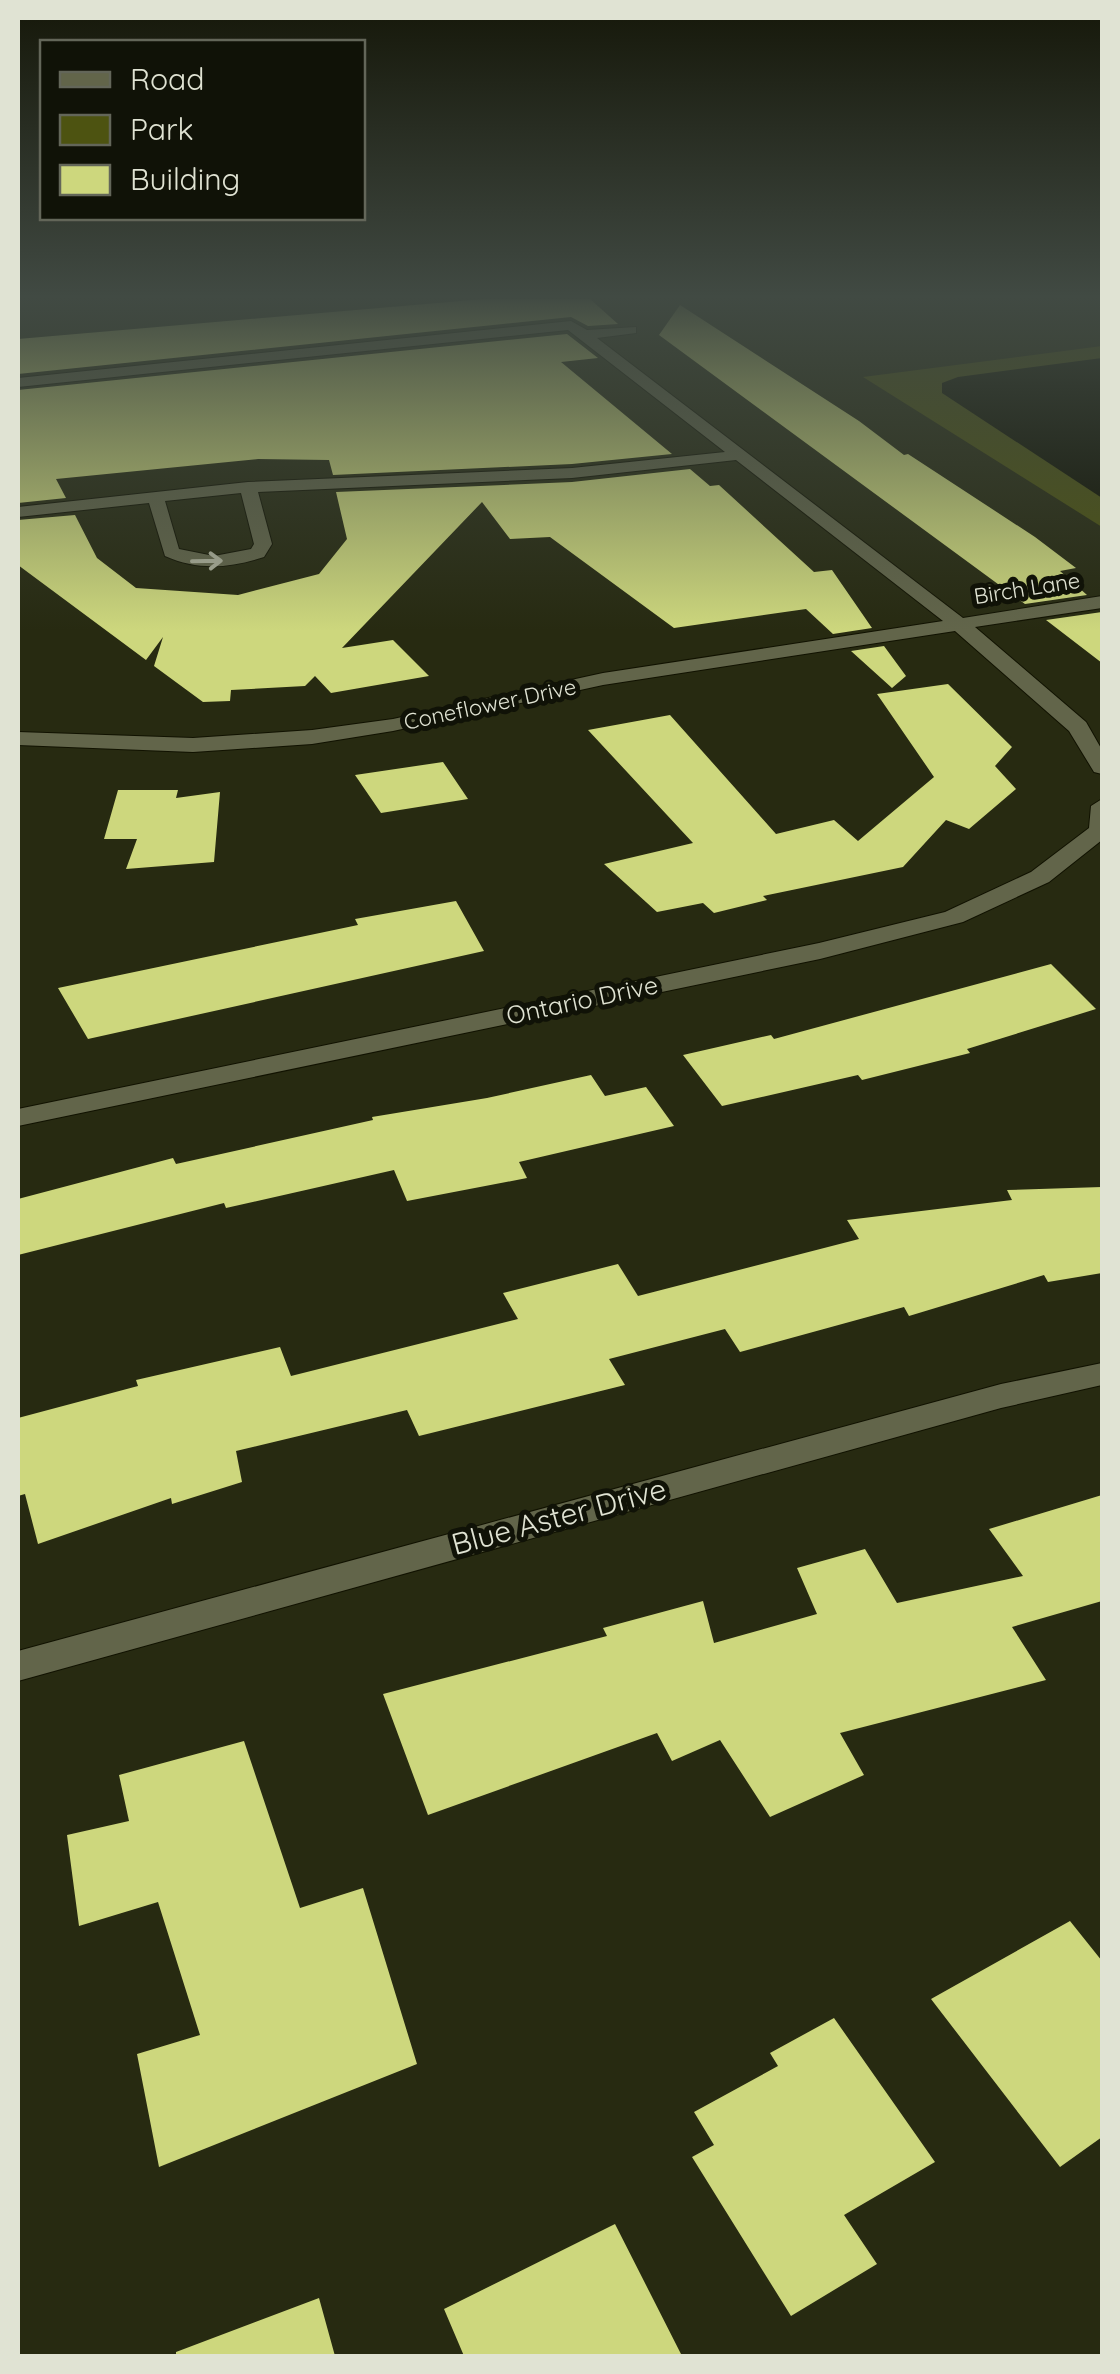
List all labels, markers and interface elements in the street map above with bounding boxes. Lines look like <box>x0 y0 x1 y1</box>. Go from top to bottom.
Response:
legend <box>40 40 365 220</box>
text: Road <box>130 60 204 98</box>
text: Park <box>130 110 194 148</box>
text: Building <box>130 160 240 198</box>
one-way arrow <box>190 552 223 571</box>
street label: Birch Lane <box>972 566 1082 610</box>
street label: Coneflower Drive <box>401 672 579 736</box>
street label: Ontario Drive <box>503 968 661 1031</box>
street label: Blue Aster Drive <box>447 1469 670 1563</box>

